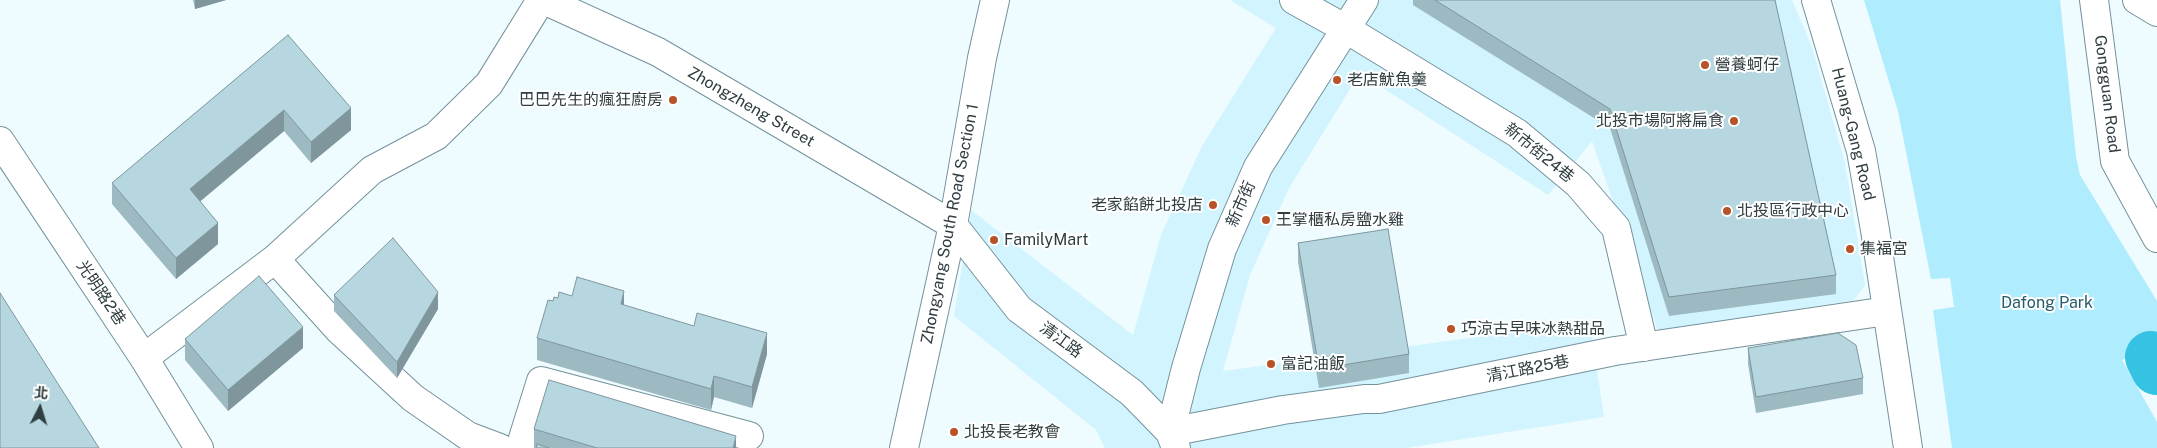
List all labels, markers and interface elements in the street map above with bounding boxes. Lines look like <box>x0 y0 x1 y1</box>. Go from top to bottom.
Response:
street label: Gongguan Road <box>2090 34 2124 154</box>
place label: 營養蚵仔 <box>1715 55 1779 75</box>
marker: 營養蚵仔 <box>1699 59 1711 71</box>
street label: Zhongzheng Street <box>684 63 818 151</box>
street label: Huang-Gang Road <box>1827 65 1879 203</box>
place label: 老店魷魚羹 <box>1347 70 1427 90</box>
marker: 老店魷魚羹 <box>1331 74 1343 86</box>
place label: 巴巴先生的瘋狂廚房 <box>519 90 663 110</box>
marker: 巴巴先生的瘋狂廚房 <box>667 94 679 106</box>
street label: Zhongyang South Road Section 1 <box>917 102 983 346</box>
place label: 北投市場阿將扁食 <box>1596 111 1724 131</box>
marker: 北投市場阿將扁食 <box>1728 115 1740 127</box>
street label: 新市街24巷 <box>1500 119 1578 187</box>
street label: 新市街 <box>1222 178 1260 230</box>
place label: 老家餡餅北投店 <box>1091 195 1203 215</box>
marker: 老家餡餅北投店 <box>1207 199 1219 211</box>
place label: 北投區行政中心 <box>1737 201 1849 221</box>
marker: 北投區行政中心 <box>1721 205 1733 217</box>
place label: 王掌櫃私房鹽水雞 <box>1276 210 1404 230</box>
marker: 王掌櫃私房鹽水雞 <box>1260 214 1272 226</box>
place label: FamilyMart <box>1004 230 1088 250</box>
marker: FamilyMart <box>988 234 1000 246</box>
place label: 集福宮 <box>1860 239 1908 259</box>
marker: 集福宮 <box>1844 243 1856 255</box>
street label: 光明路2巷 <box>72 257 130 329</box>
park label: Dafong Park <box>2001 293 2093 313</box>
street label: 清江路 <box>1036 318 1086 362</box>
place label: 巧涼古早味冰熱甜品 <box>1461 319 1605 339</box>
marker: 巧涼古早味冰熱甜品 <box>1445 323 1457 335</box>
street label: 清江路25巷 <box>1485 352 1571 386</box>
place label: 富記油飯 <box>1281 354 1345 374</box>
marker: 富記油飯 <box>1265 358 1277 370</box>
north arrow <box>15 383 65 433</box>
text: 北 <box>34 384 49 402</box>
place label: 北投長老教會 <box>964 422 1060 442</box>
marker: 北投長老教會 <box>948 426 960 438</box>

